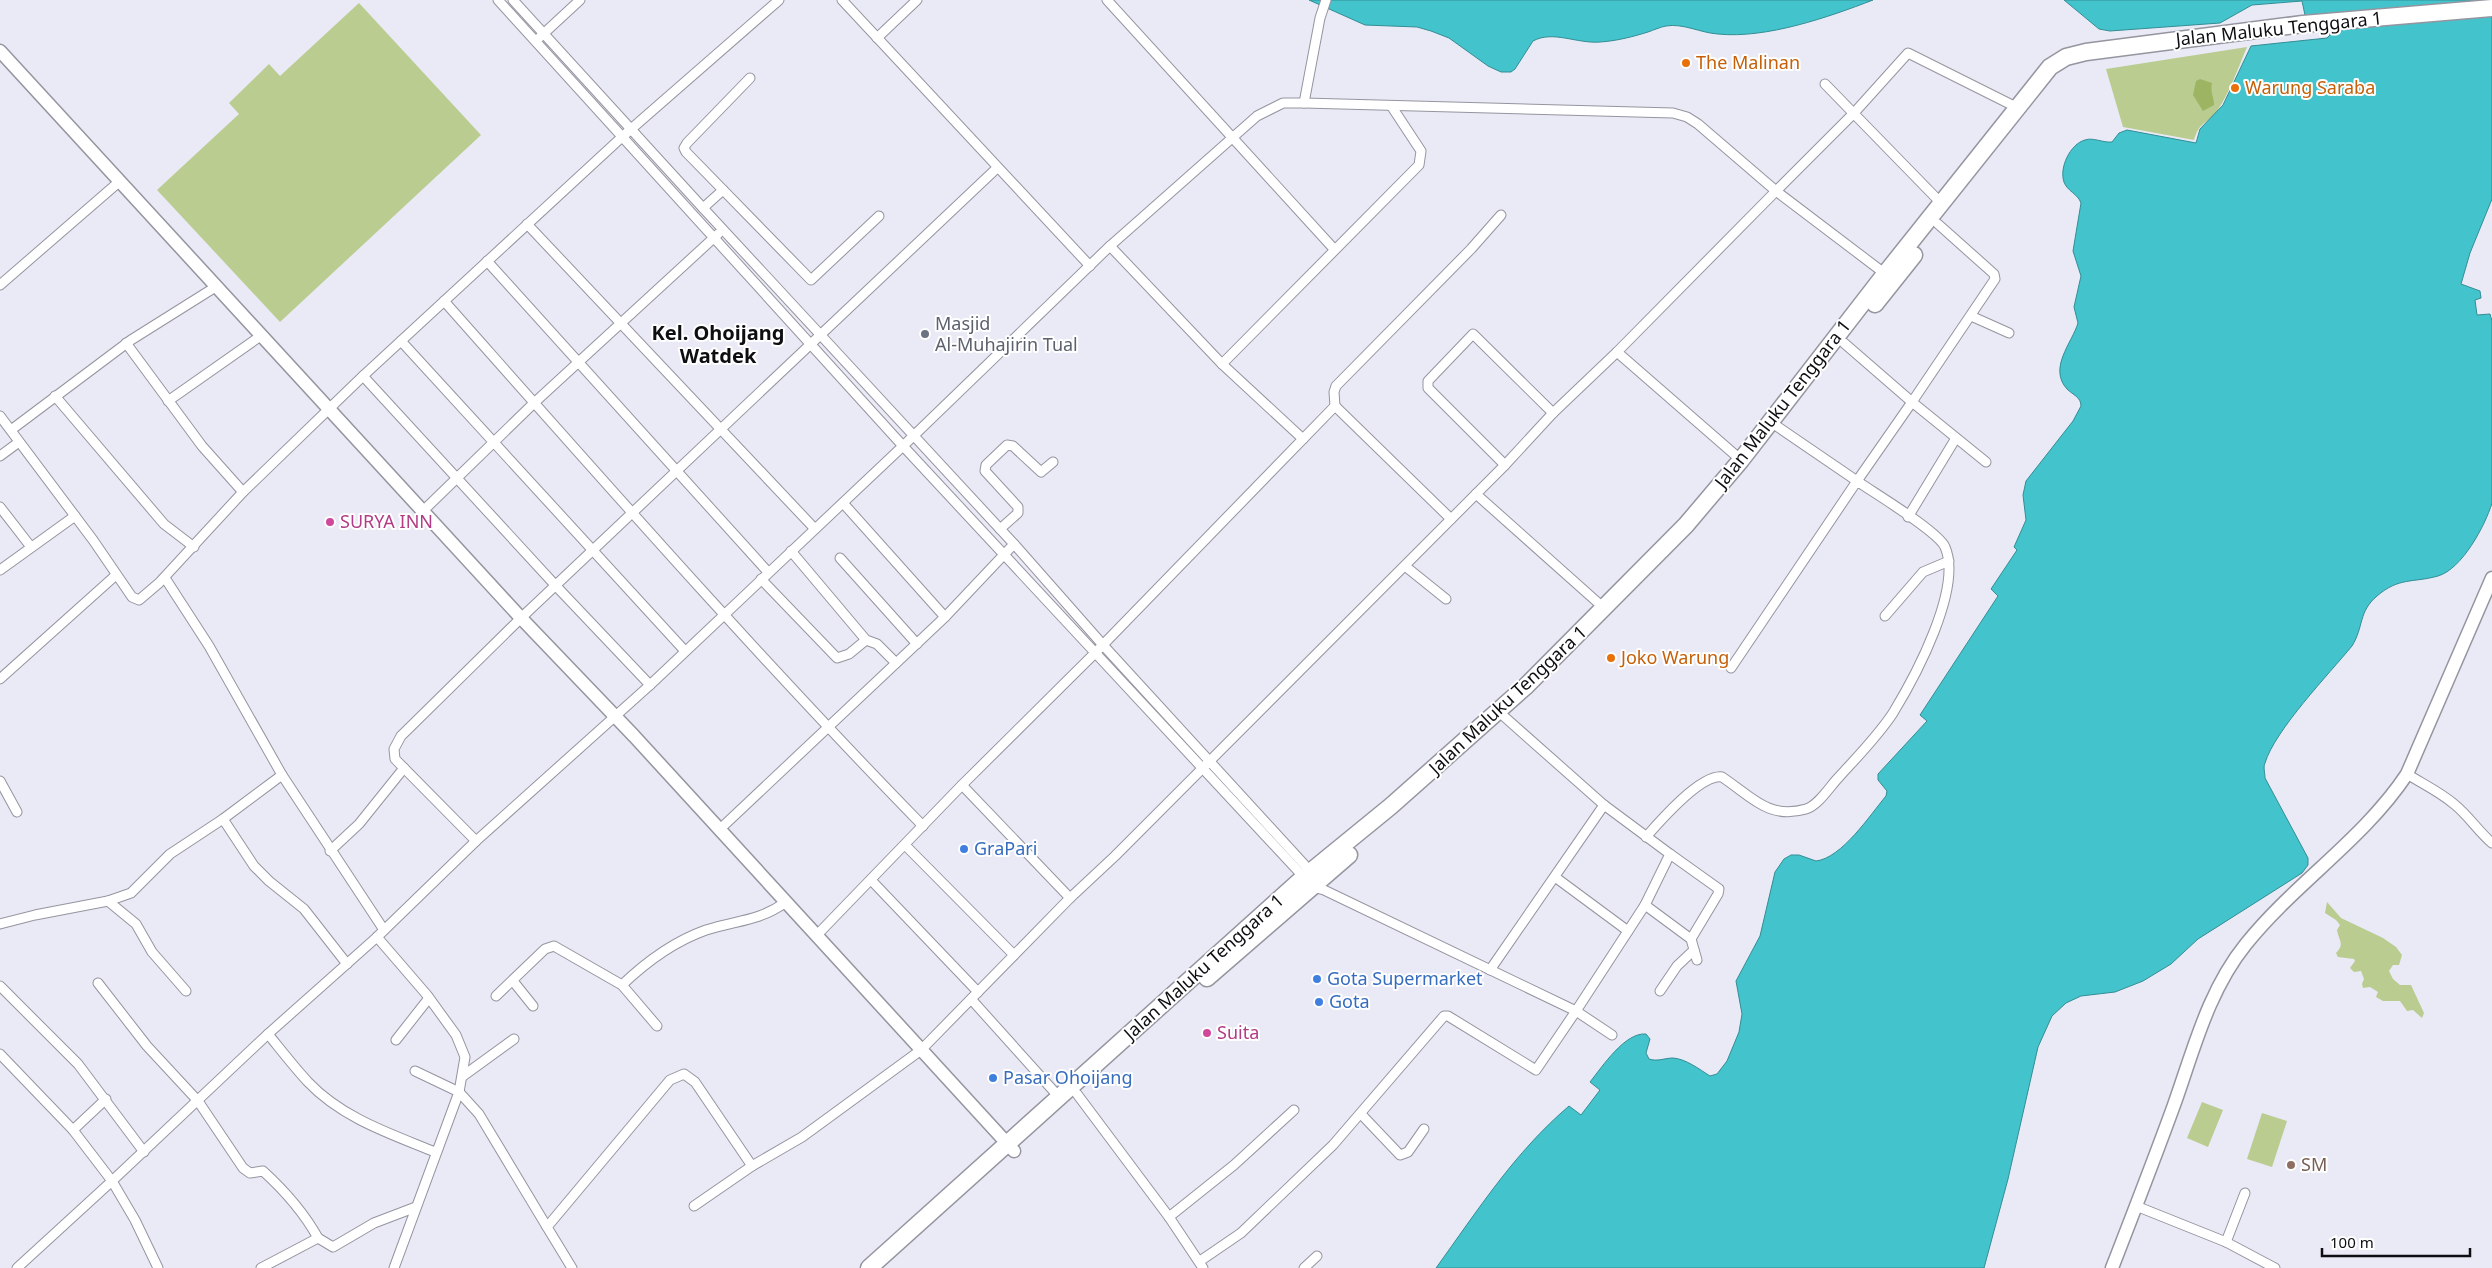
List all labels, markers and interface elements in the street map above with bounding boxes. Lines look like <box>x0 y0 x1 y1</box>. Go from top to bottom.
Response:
street label: Jalan Maluku Tenggara 1 <box>2172 5 2383 51</box>
place label: The Malinan <box>1696 50 1800 74</box>
marker: The Malinan <box>1680 57 1692 69</box>
place label: Warung Saraba <box>2245 75 2375 99</box>
marker: Warung Saraba <box>2229 82 2241 94</box>
place label: Masjid Al-Muhajirin Tual <box>935 311 1078 356</box>
street label: Jalan Maluku Tenggara 1 <box>1708 314 1856 494</box>
district label: Kel. Ohoijang Watdek <box>652 319 784 369</box>
marker: Masjid Al-Muhajirin Tual <box>919 328 931 340</box>
place label: SURYA INN <box>340 509 433 533</box>
marker: SURYA INN <box>324 516 336 528</box>
street label: Jalan Maluku Tenggara 1 <box>1422 620 1591 780</box>
place label: Joko Warung <box>1619 645 1729 669</box>
marker: Joko Warung <box>1605 652 1617 664</box>
place label: GraPari <box>974 836 1037 860</box>
marker: GraPari <box>958 843 970 855</box>
street label: Jalan Maluku Tenggara 1 <box>1117 888 1288 1046</box>
place label: Gota Supermarket <box>1327 966 1483 990</box>
marker: Gota Supermarket <box>1311 973 1323 985</box>
place label: Gota <box>1329 989 1370 1013</box>
marker: Gota <box>1313 996 1325 1008</box>
place label: Suita <box>1217 1020 1259 1044</box>
marker: Suita <box>1201 1027 1213 1039</box>
place label: Pasar Ohoijang <box>1003 1065 1132 1089</box>
marker: Pasar Ohoijang <box>987 1072 999 1084</box>
place label: SM <box>2301 1152 2327 1176</box>
marker: SM <box>2285 1159 2297 1171</box>
scale bar <box>2322 1226 2470 1258</box>
text: 100 m <box>2330 1232 2374 1252</box>

